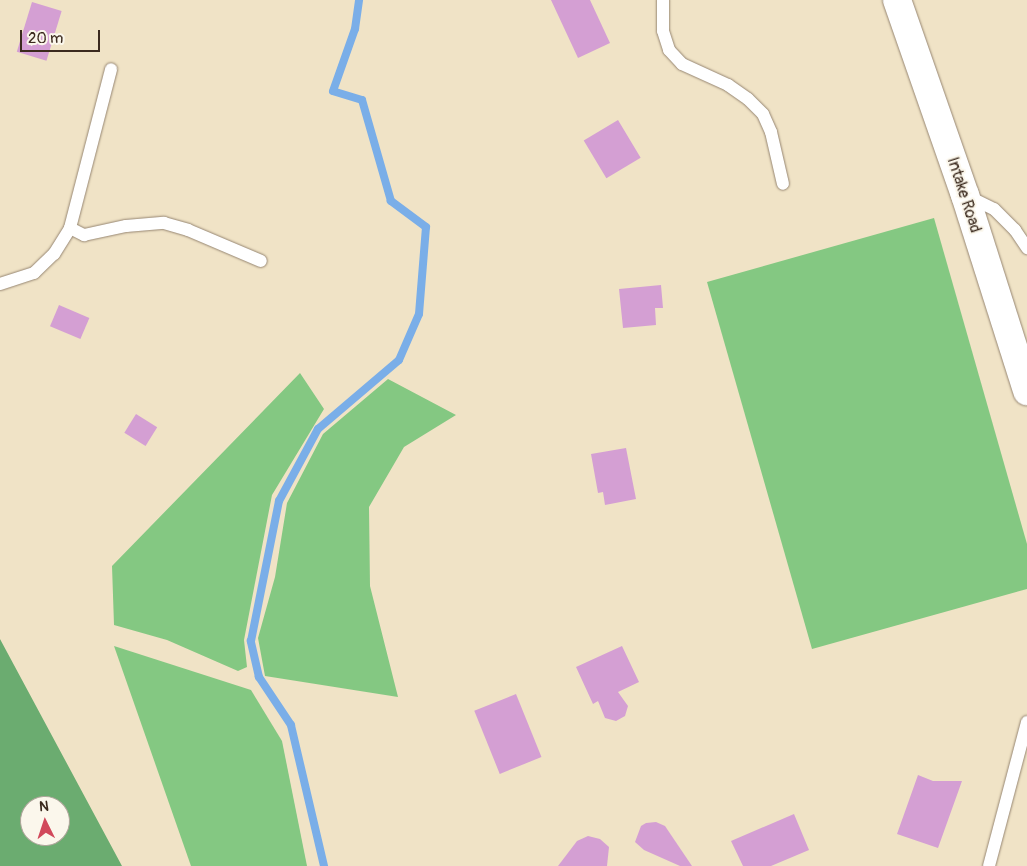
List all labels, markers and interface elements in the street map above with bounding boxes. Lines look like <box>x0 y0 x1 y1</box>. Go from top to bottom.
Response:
scale bar <box>22 20 102 52</box>
text: 20 m <box>28 29 63 48</box>
street label: Intake Road <box>943 155 985 235</box>
north arrow <box>20 796 70 846</box>
text: N <box>39 798 49 815</box>

